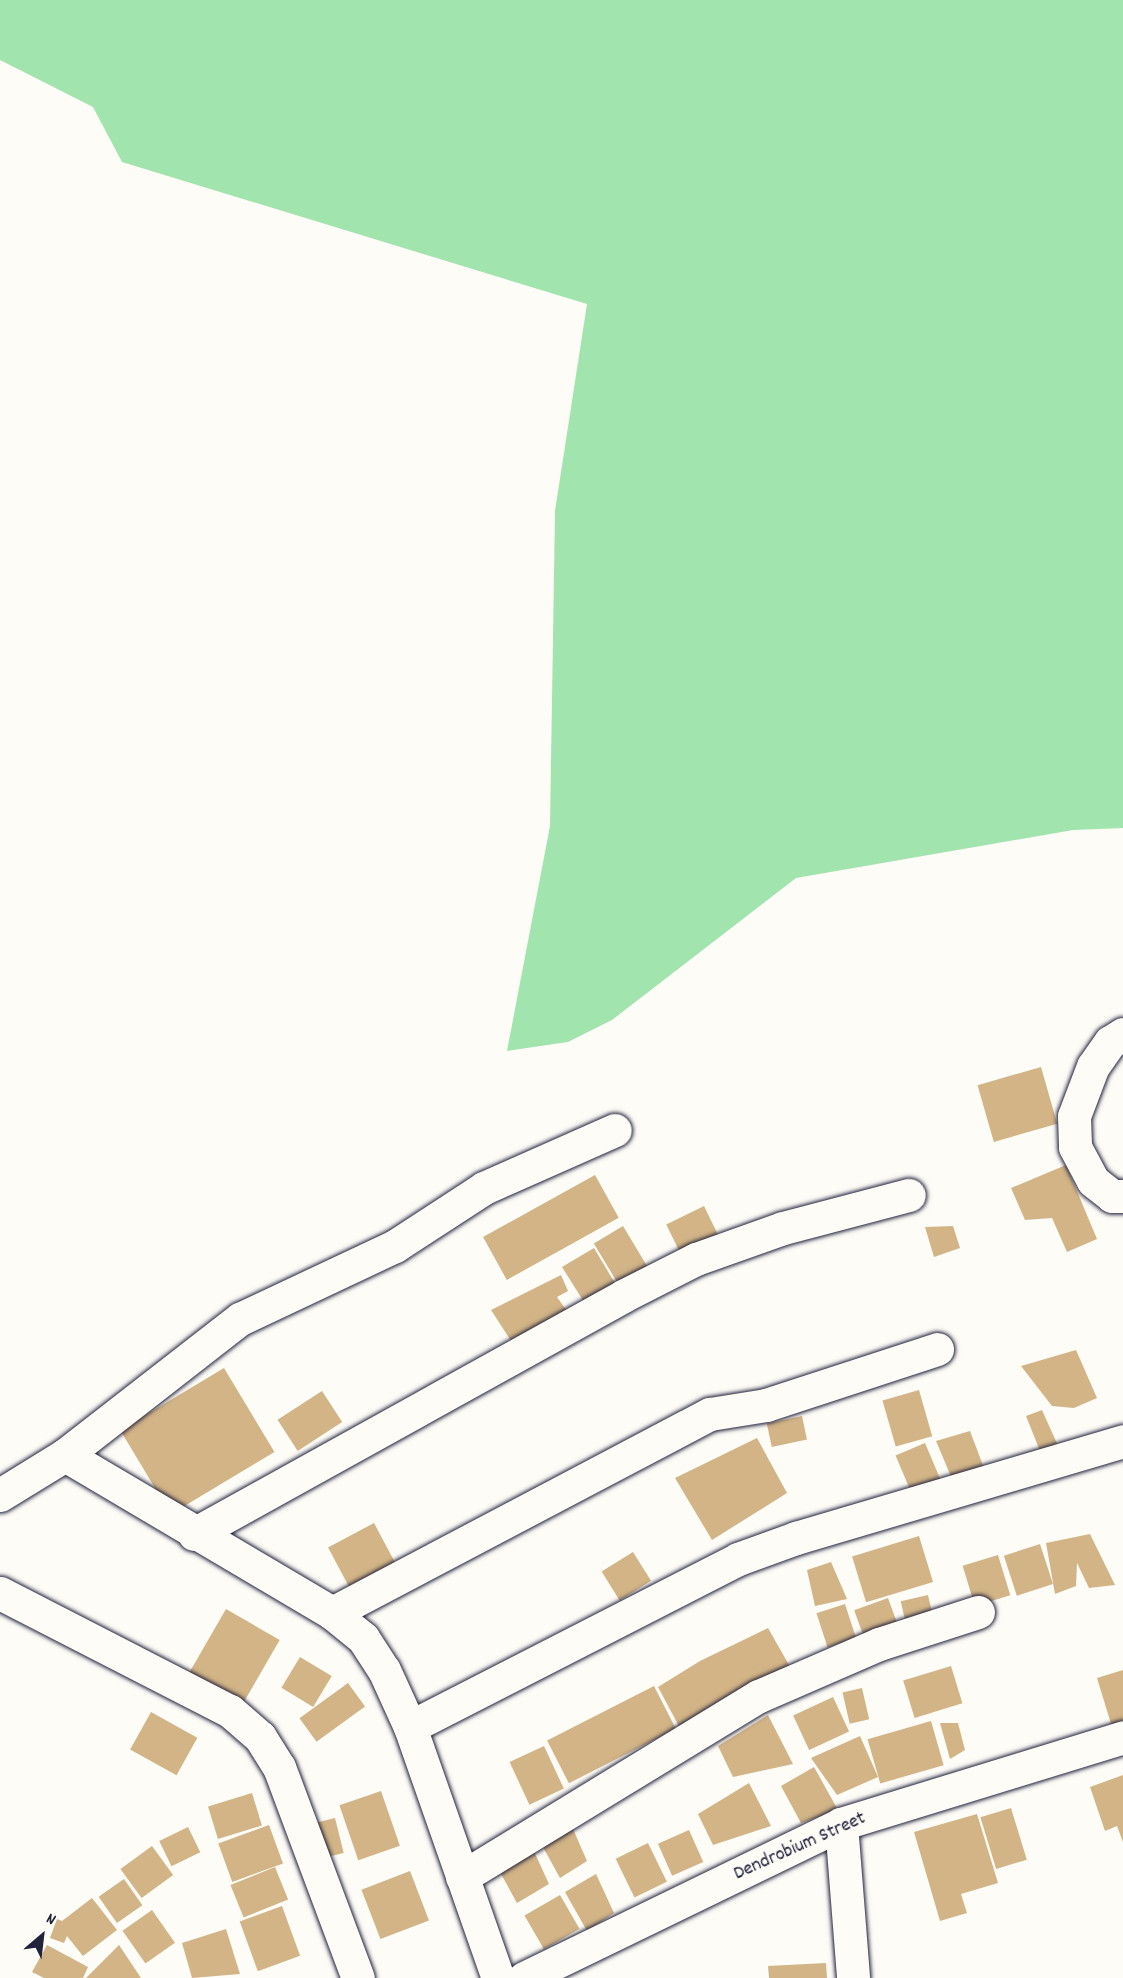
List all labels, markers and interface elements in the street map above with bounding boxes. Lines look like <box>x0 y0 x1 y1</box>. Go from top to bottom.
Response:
street label: Dendrobium Street <box>730 1807 870 1887</box>
north arrow <box>12 1906 72 1966</box>
text: N <box>42 1908 60 1932</box>

